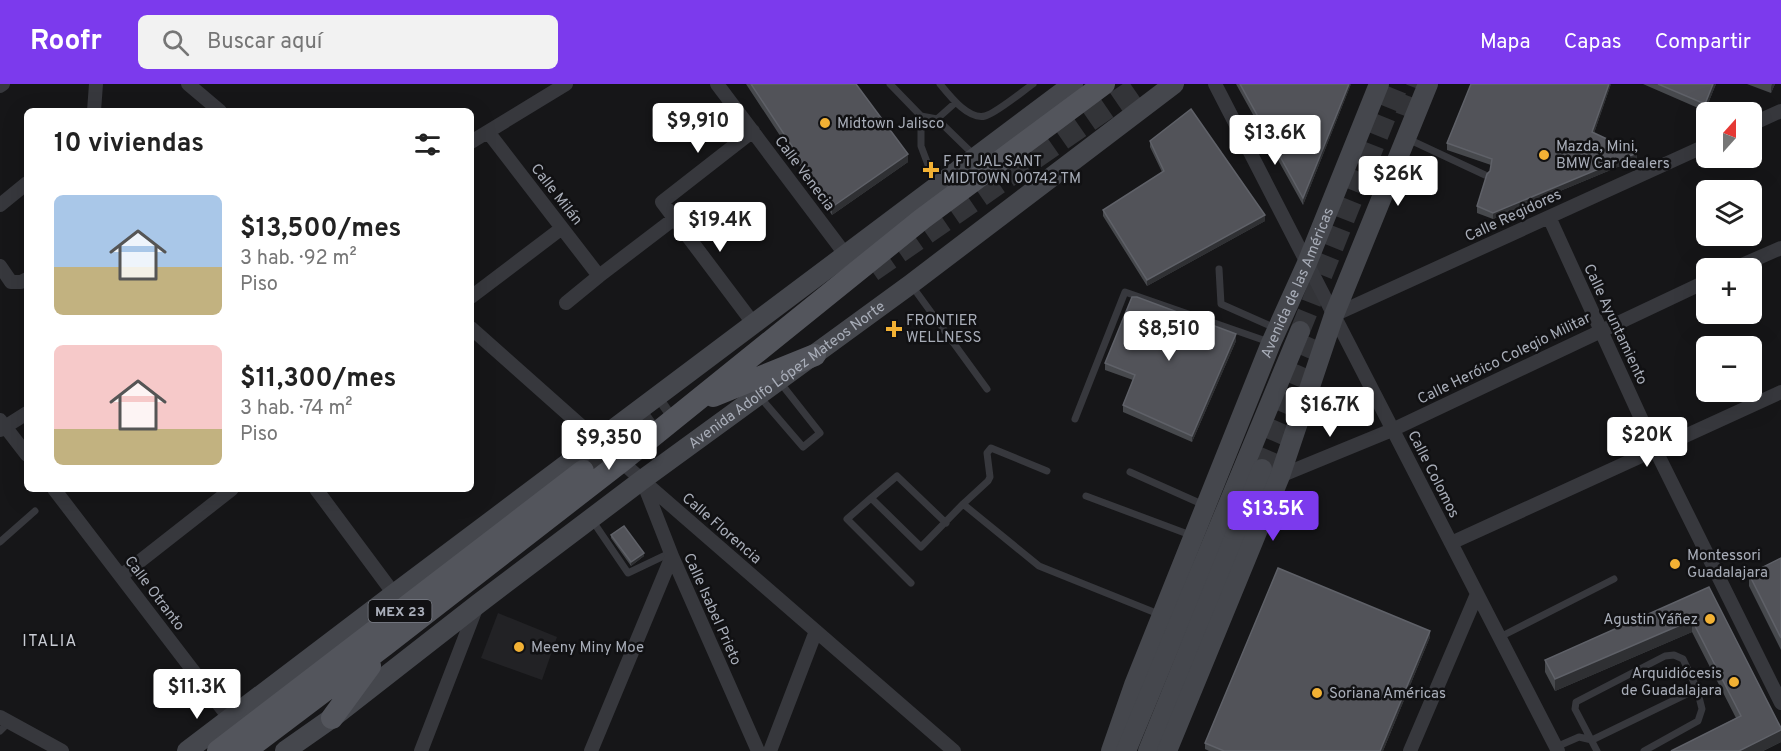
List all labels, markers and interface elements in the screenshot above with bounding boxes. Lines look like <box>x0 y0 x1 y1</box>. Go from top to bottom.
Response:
search box <box>138 15 558 69</box>
text: Roofr <box>30 24 102 60</box>
icon: search <box>159 26 192 59</box>
text: Buscar aquí <box>207 29 322 56</box>
text: Mapa <box>1480 29 1531 56</box>
text: Capas <box>1564 29 1622 56</box>
text: Compartir <box>1655 29 1751 56</box>
north arrow <box>1696 102 1762 168</box>
map controls <box>1696 102 1762 402</box>
pin: $9,910 <box>649 103 747 154</box>
text: $9,910 <box>667 109 729 135</box>
place label: Midtown Jalisco <box>837 115 944 134</box>
pin: $13.6K <box>1226 115 1324 166</box>
marker: Midtown Jalisco <box>818 116 832 130</box>
text: $13.6K <box>1244 121 1306 147</box>
text: 10 viviendas <box>54 128 204 161</box>
icon: filters <box>411 128 444 161</box>
street label: Calle Venecia <box>769 133 838 215</box>
place label: Mazda, Mini, BMW Car dealers <box>1556 138 1670 174</box>
marker: Mazda, Mini, BMW Car dealers <box>1537 148 1551 162</box>
place label: F FT JAL SANT MIDTOWN 00742 TM <box>943 153 1081 189</box>
pin: $26K <box>1362 156 1434 207</box>
street label: Calle Milán <box>526 160 586 230</box>
text: $26K <box>1373 162 1423 188</box>
marker: F FT JAL SANT MIDTOWN 00742 TM <box>924 163 938 177</box>
button: layers <box>1696 180 1762 246</box>
street label: Calle Regidores <box>1462 186 1565 247</box>
pin: $19.4K <box>671 202 769 253</box>
street label: Avenida de las Américas <box>1258 205 1339 361</box>
text: $19.4K <box>688 208 752 234</box>
text: $13,500/mes <box>240 213 401 246</box>
icon: home <box>102 219 174 291</box>
text: 3 hab. · 92 m² <box>240 246 357 272</box>
button: + <box>1696 258 1762 324</box>
street label: Calle Ayuntamiento <box>1578 261 1651 388</box>
text: Piso <box>240 272 278 298</box>
street label: Avenida Adolfo López Mateos Norte <box>685 298 890 454</box>
street label: Calle Heróico Colegio Militar <box>1415 309 1595 410</box>
pin: $8,510 <box>1120 311 1218 362</box>
place label: FRONTIER WELLNESS <box>906 312 981 348</box>
text: $8,510 <box>1138 317 1200 343</box>
marker: FRONTIER WELLNESS <box>887 322 901 336</box>
button: − <box>1696 336 1762 402</box>
text: $11,300/mes <box>240 363 396 396</box>
icon: home <box>102 369 174 441</box>
pin: $16.7K <box>1281 387 1379 438</box>
text: $16.7K <box>1300 393 1360 419</box>
text: 3 hab. · 74 m² <box>240 396 353 422</box>
pin: $20K <box>1611 417 1683 468</box>
pin: $9,350 <box>560 420 658 471</box>
text: Piso <box>240 422 278 448</box>
text: $20K <box>1621 423 1673 449</box>
text: $9,350 <box>576 426 642 452</box>
street label: Calle Colomos <box>1402 428 1463 522</box>
street label: Calle Florencia <box>677 489 765 569</box>
pin: $13.5K <box>1224 491 1322 542</box>
text: $13.5K <box>1242 497 1304 523</box>
place label: Montessori Guadalajara <box>1687 547 1768 583</box>
street label: Calle Isabel Prieto <box>678 551 745 669</box>
street label: Calle Otranto <box>119 553 188 635</box>
marker: Montessori Guadalajara <box>1668 557 1682 571</box>
road number: MEX 23 <box>368 600 432 622</box>
place label: Agustin Yáñez <box>1603 611 1698 630</box>
marker: Agustin Yáñez <box>1703 612 1717 626</box>
district label: ITALIA <box>22 632 78 652</box>
place label: Meeny Miny Moe <box>531 639 644 658</box>
marker: Meeny Miny Moe <box>512 640 526 654</box>
place label: Arquidiócesis de Guadalajara <box>1621 665 1722 701</box>
pin: $11.3K <box>148 669 246 720</box>
text: $11.3K <box>167 675 227 701</box>
marker: Arquidiócesis de Guadalajara <box>1727 675 1741 689</box>
place label: Soriana Américas <box>1329 685 1446 704</box>
marker: Soriana Américas <box>1310 686 1324 700</box>

